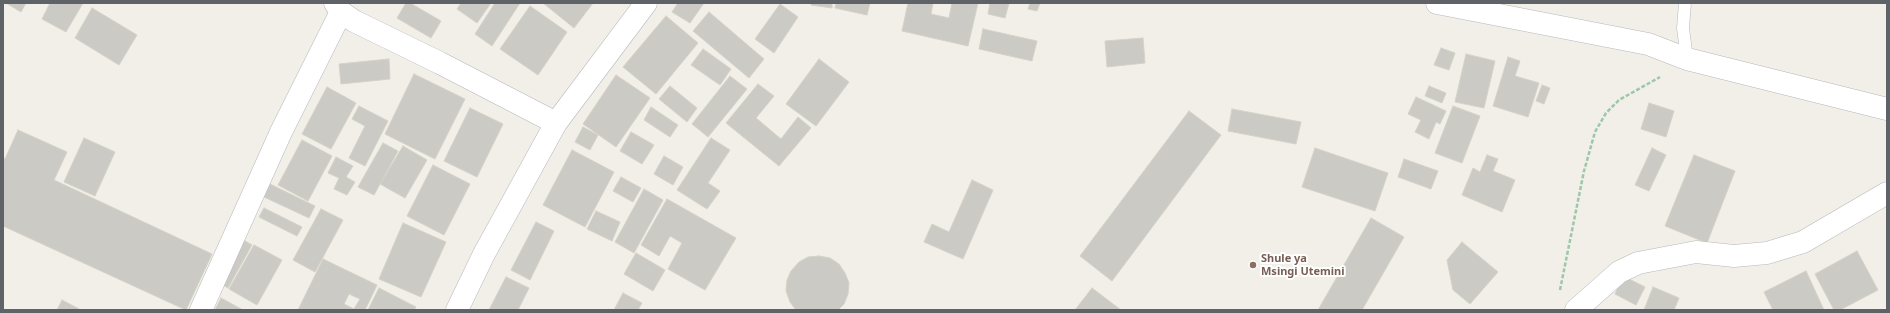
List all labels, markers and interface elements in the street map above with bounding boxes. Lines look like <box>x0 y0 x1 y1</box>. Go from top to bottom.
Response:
place label: Shule ya Msingi Utemini <box>1261 252 1345 278</box>
marker: Shule ya Msingi Utemini <box>1248 260 1258 270</box>

